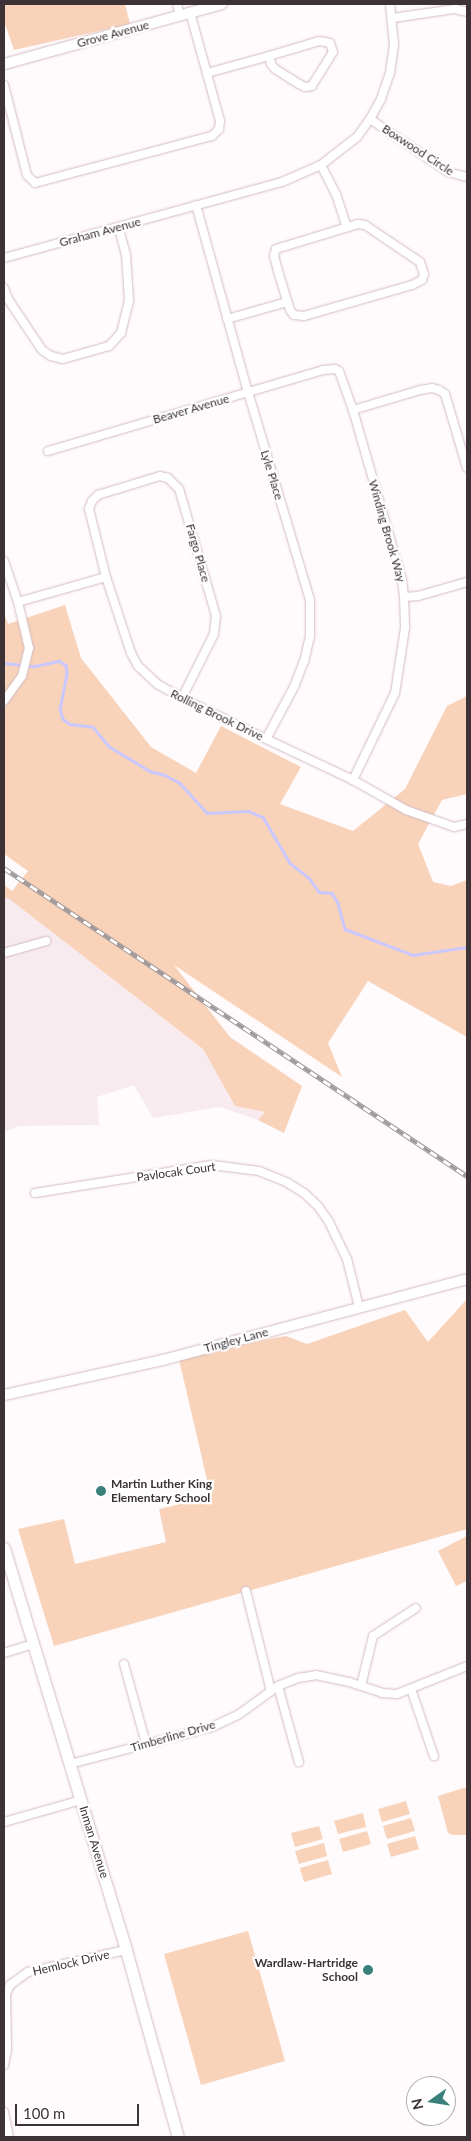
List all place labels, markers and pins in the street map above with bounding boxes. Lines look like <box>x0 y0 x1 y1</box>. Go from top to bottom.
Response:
place label: Martin Luther King Elementary School <box>111 1477 212 1505</box>
marker: Martin Luther King Elementary School <box>95 1485 107 1497</box>
place label: Wardlaw-Hartridge School <box>255 1956 358 1984</box>
marker: Wardlaw-Hartridge School <box>362 1964 374 1976</box>

